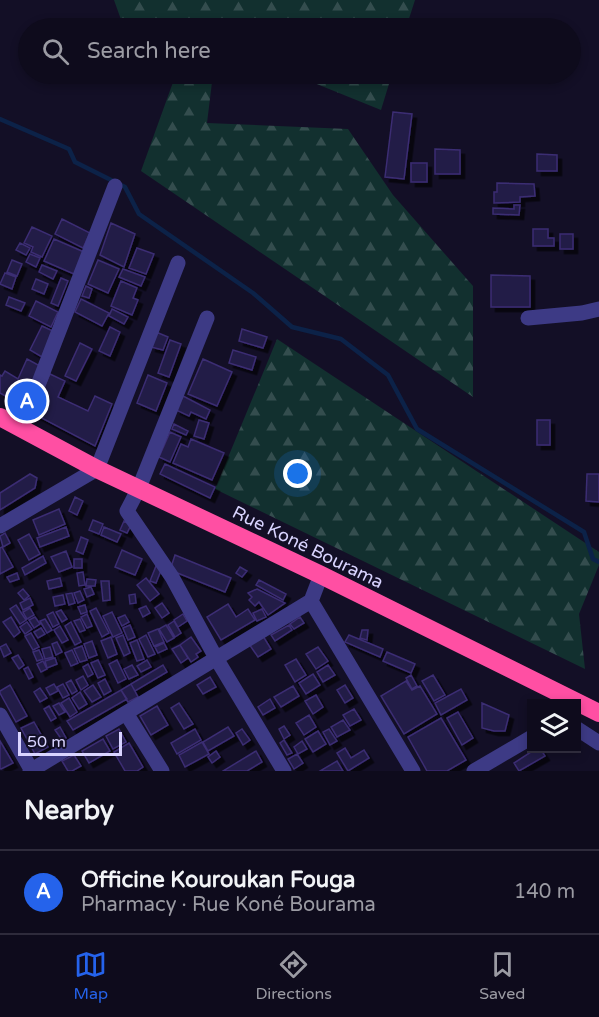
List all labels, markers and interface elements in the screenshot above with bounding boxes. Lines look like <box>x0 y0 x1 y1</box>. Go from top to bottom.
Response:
search box <box>18 18 581 84</box>
icon: search <box>39 35 72 68</box>
text: Search here <box>87 38 211 64</box>
pin: A <box>8 378 46 424</box>
your location <box>283 459 312 488</box>
street label: Rue Koné Bourama <box>229 501 387 593</box>
map controls <box>527 699 581 753</box>
button: layers <box>527 699 581 753</box>
scale bar <box>18 729 122 756</box>
text: 50 m <box>27 732 66 752</box>
text: Nearby <box>24 795 114 826</box>
text: Officine Kouroukan Fouga <box>81 867 355 893</box>
text: A <box>36 880 51 904</box>
text: 140 m <box>514 880 575 904</box>
text: Pharmacy · Rue Koné Bourama <box>81 893 376 917</box>
tab: Map <box>74 948 108 1004</box>
tab: Directions <box>255 948 332 1004</box>
tab: Saved <box>479 948 525 1004</box>

